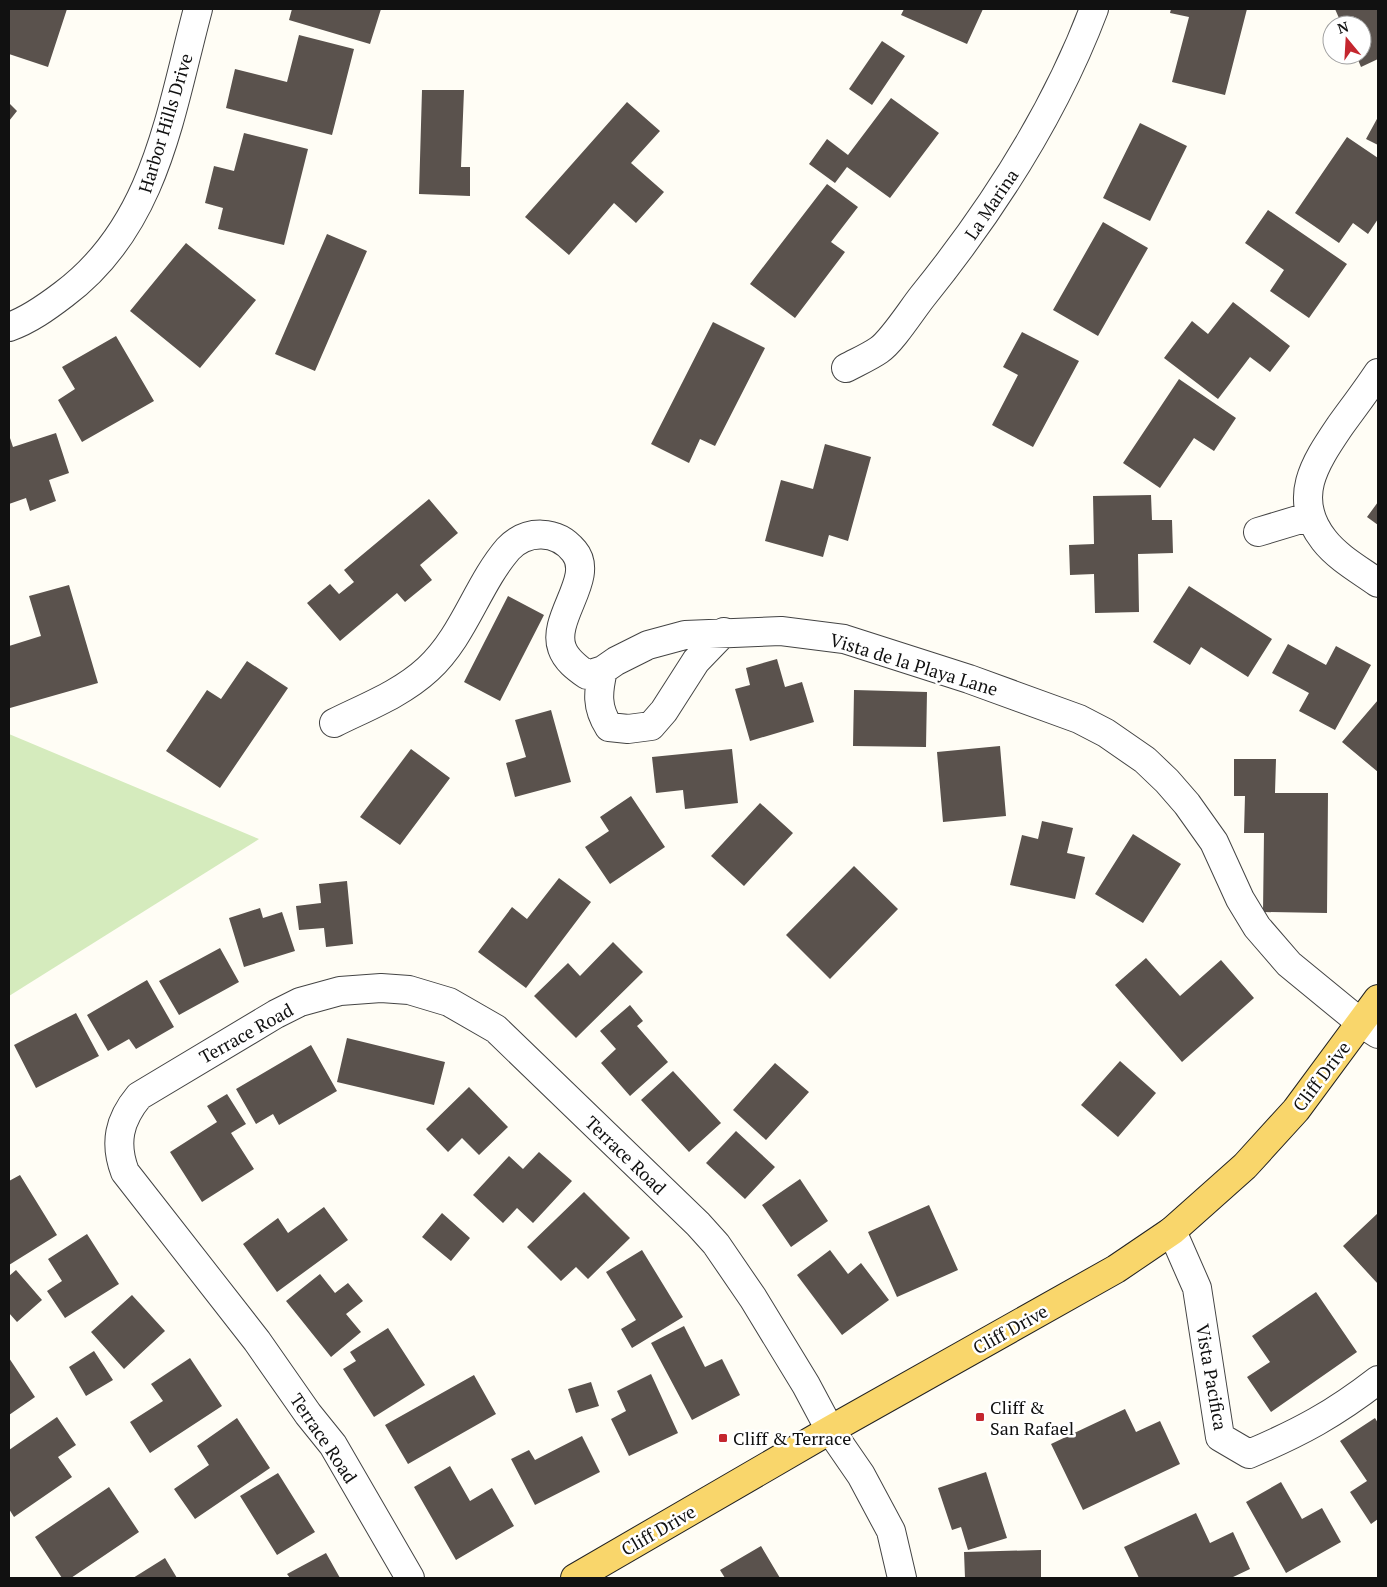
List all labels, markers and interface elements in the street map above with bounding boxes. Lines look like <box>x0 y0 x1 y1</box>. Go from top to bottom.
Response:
north arrow <box>1322 15 1372 65</box>
text: N <box>1335 16 1351 38</box>
street label: Harbor Hills Drive <box>132 50 198 196</box>
street label: La Marina <box>959 164 1023 244</box>
street label: Vista de la Playa Lane <box>827 627 1001 701</box>
street label: Terrace Road <box>195 997 297 1069</box>
street label: Cliff Drive <box>1287 1036 1355 1116</box>
street label: Terrace Road <box>580 1110 672 1200</box>
street label: Cliff Drive <box>968 1299 1052 1359</box>
street label: Vista Pacifica <box>1191 1322 1233 1432</box>
street label: Terrace Road <box>285 1388 363 1488</box>
place label: Cliff & San Rafael <box>990 1395 1074 1440</box>
marker: Cliff & San Rafael <box>974 1411 986 1423</box>
place label: Cliff & Terrace <box>733 1426 851 1450</box>
marker: Cliff & Terrace <box>717 1432 729 1444</box>
street label: Cliff Drive <box>616 1499 700 1561</box>

